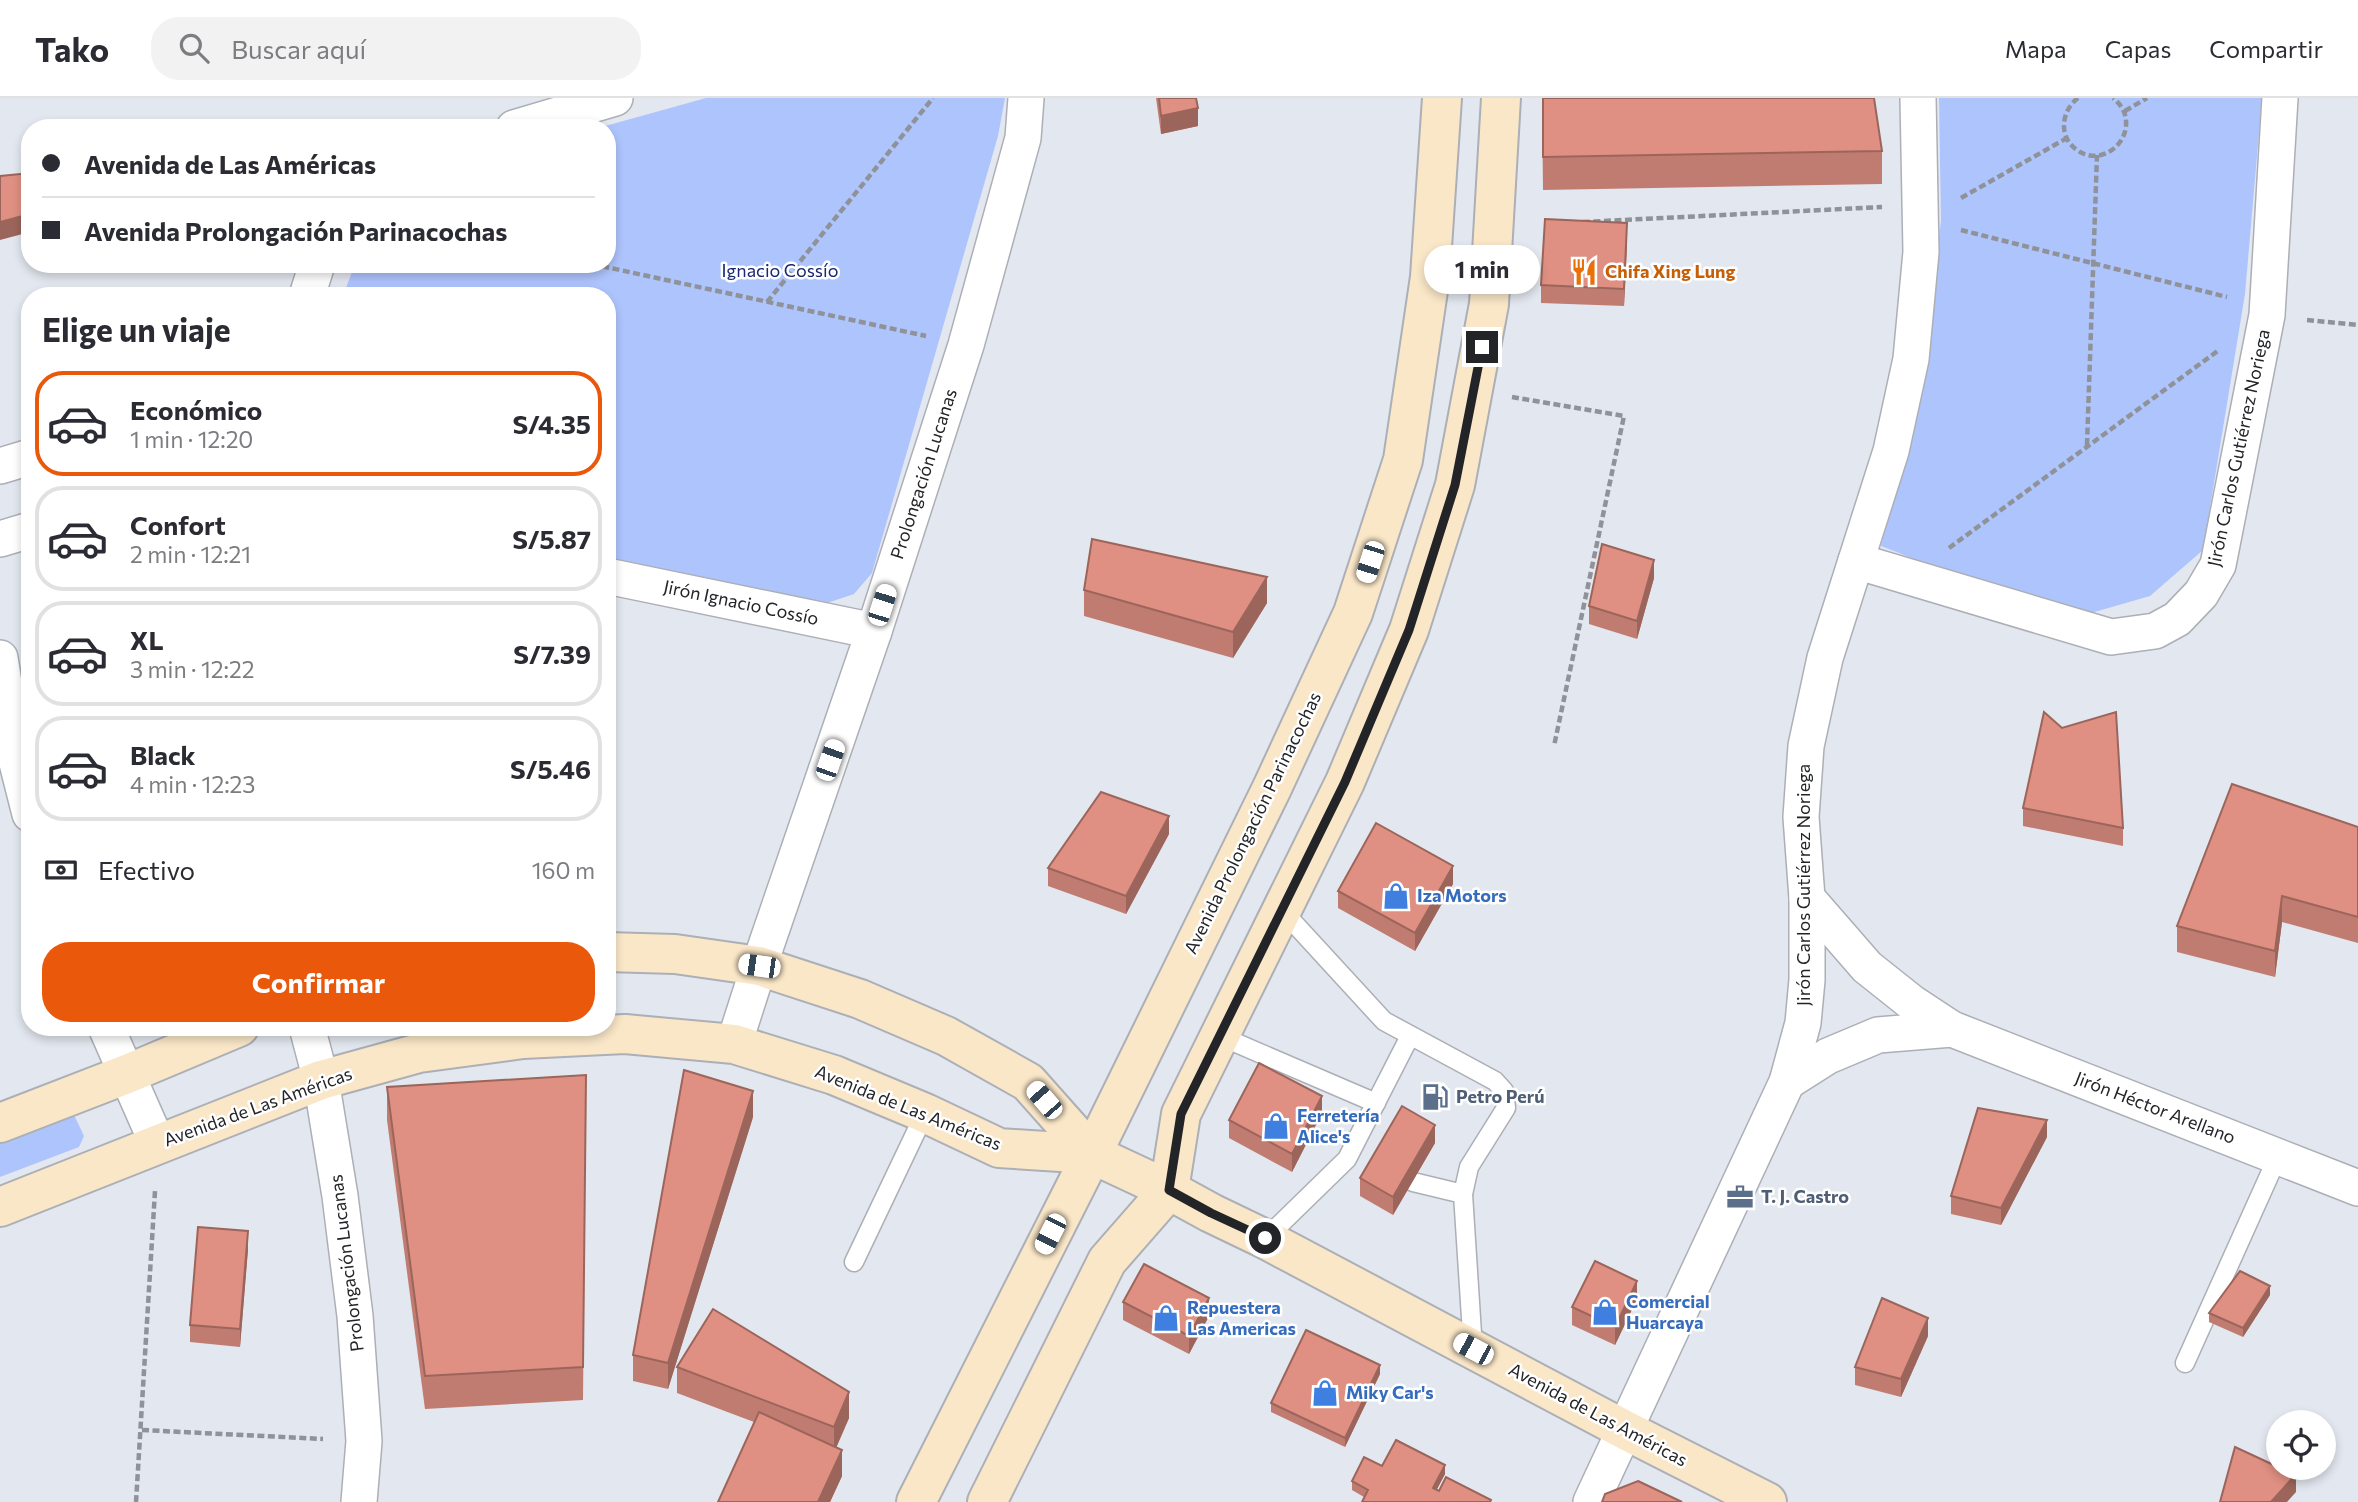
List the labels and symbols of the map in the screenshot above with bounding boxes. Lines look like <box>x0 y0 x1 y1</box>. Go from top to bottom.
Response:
callout: 1 min <box>1424 246 1540 294</box>
restaurant icon: Chifa Xing Lung <box>1569 257 1599 287</box>
park label: Ignacio Cossío <box>722 259 838 281</box>
place label: Chifa Xing Lung <box>1605 260 1736 282</box>
street label: Jirón Carlos Gutiérrez Noriega <box>2202 327 2274 569</box>
route end <box>1466 331 1498 363</box>
street label: Prolongación Lucanas <box>885 386 961 562</box>
car <box>1354 539 1387 585</box>
street label: Jirón Ignacio Cossío <box>662 575 821 629</box>
car <box>866 582 899 628</box>
street label: Avenida Prolongación Parinacochas <box>1179 688 1325 957</box>
car <box>814 737 847 783</box>
street label: Jirón Carlos Gutiérrez Noriega <box>1792 764 1814 1006</box>
shop icon: Iza Motors <box>1381 881 1411 911</box>
place label: Iza Motors <box>1417 884 1507 906</box>
car <box>737 953 782 979</box>
street label: Avenida de Las Américas <box>812 1060 1005 1155</box>
street label: Avenida de Las Américas <box>160 1062 355 1150</box>
street label: Jirón Héctor Arellano <box>2072 1066 2239 1148</box>
car <box>1023 1077 1066 1123</box>
fuel station icon: Petro Perú <box>1420 1082 1450 1112</box>
place label: Petro Perú <box>1456 1085 1544 1107</box>
place label: Ferretería Alice's <box>1297 1104 1380 1147</box>
shop icon: Ferretería Alice's <box>1261 1111 1291 1141</box>
street label: Prolongación Lucanas <box>324 1173 368 1353</box>
office icon: T. J. Castro <box>1725 1182 1755 1212</box>
place label: T. J. Castro <box>1761 1185 1849 1207</box>
car <box>1032 1211 1069 1257</box>
route start <box>1249 1222 1281 1254</box>
place label: Comercial Huarcaya <box>1626 1290 1710 1333</box>
place label: Repuestera Las Americas <box>1187 1296 1296 1339</box>
shop icon: Comercial Huarcaya <box>1590 1297 1620 1327</box>
shop icon: Repuestera Las Americas <box>1151 1303 1181 1333</box>
car <box>1450 1330 1497 1368</box>
street label: Avenida de Las Américas <box>1505 1358 1691 1471</box>
shop icon: Miky Car's <box>1310 1378 1340 1408</box>
place label: Miky Car's <box>1346 1381 1434 1403</box>

